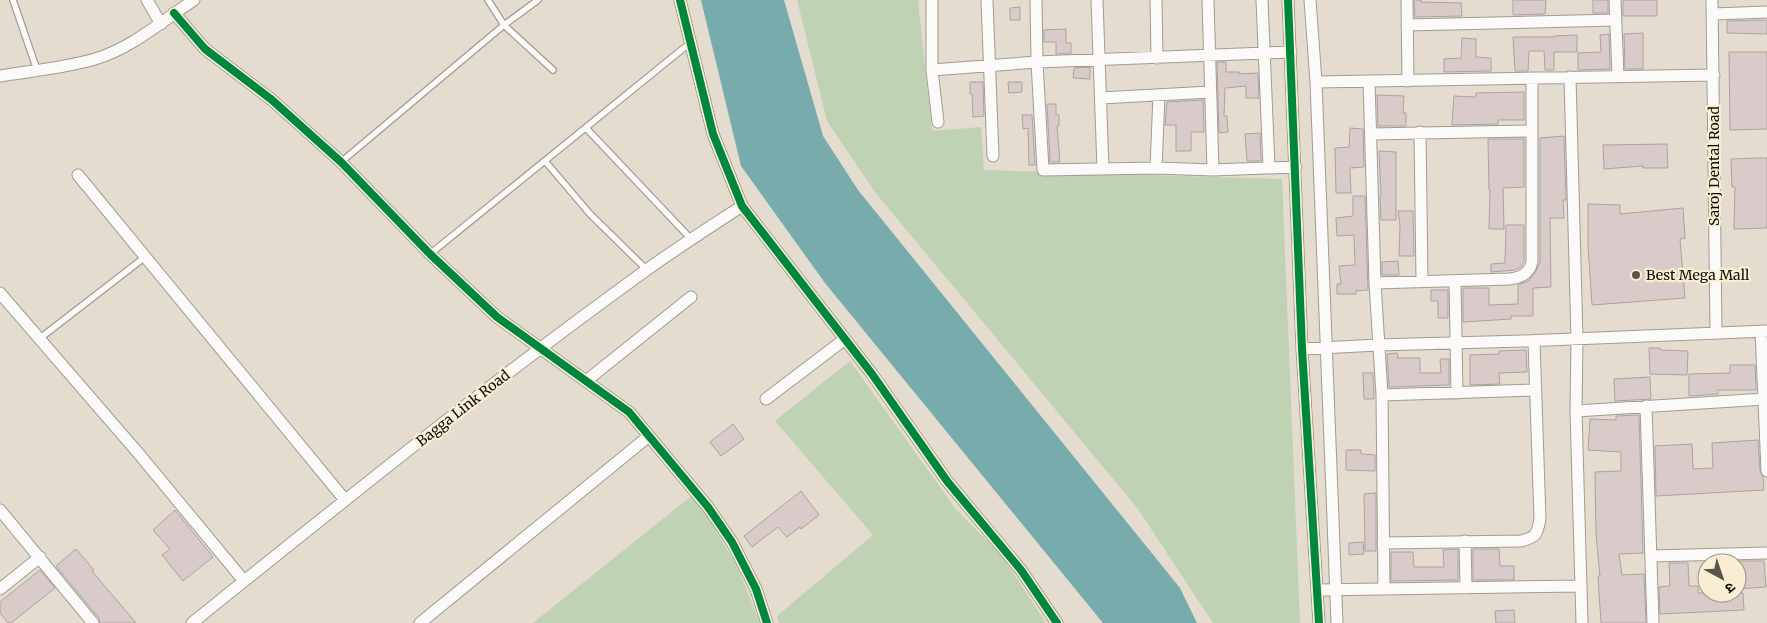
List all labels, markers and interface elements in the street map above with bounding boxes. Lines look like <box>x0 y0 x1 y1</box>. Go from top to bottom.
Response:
street label: Saroj Dental Road <box>1705 106 1723 226</box>
place label: Best Mega Mall <box>1646 266 1750 284</box>
marker: Best Mega Mall <box>1630 269 1642 281</box>
street label: Bagga Link Road <box>413 366 514 450</box>
north arrow <box>1697 553 1747 603</box>
text: उ <box>1721 578 1739 598</box>

